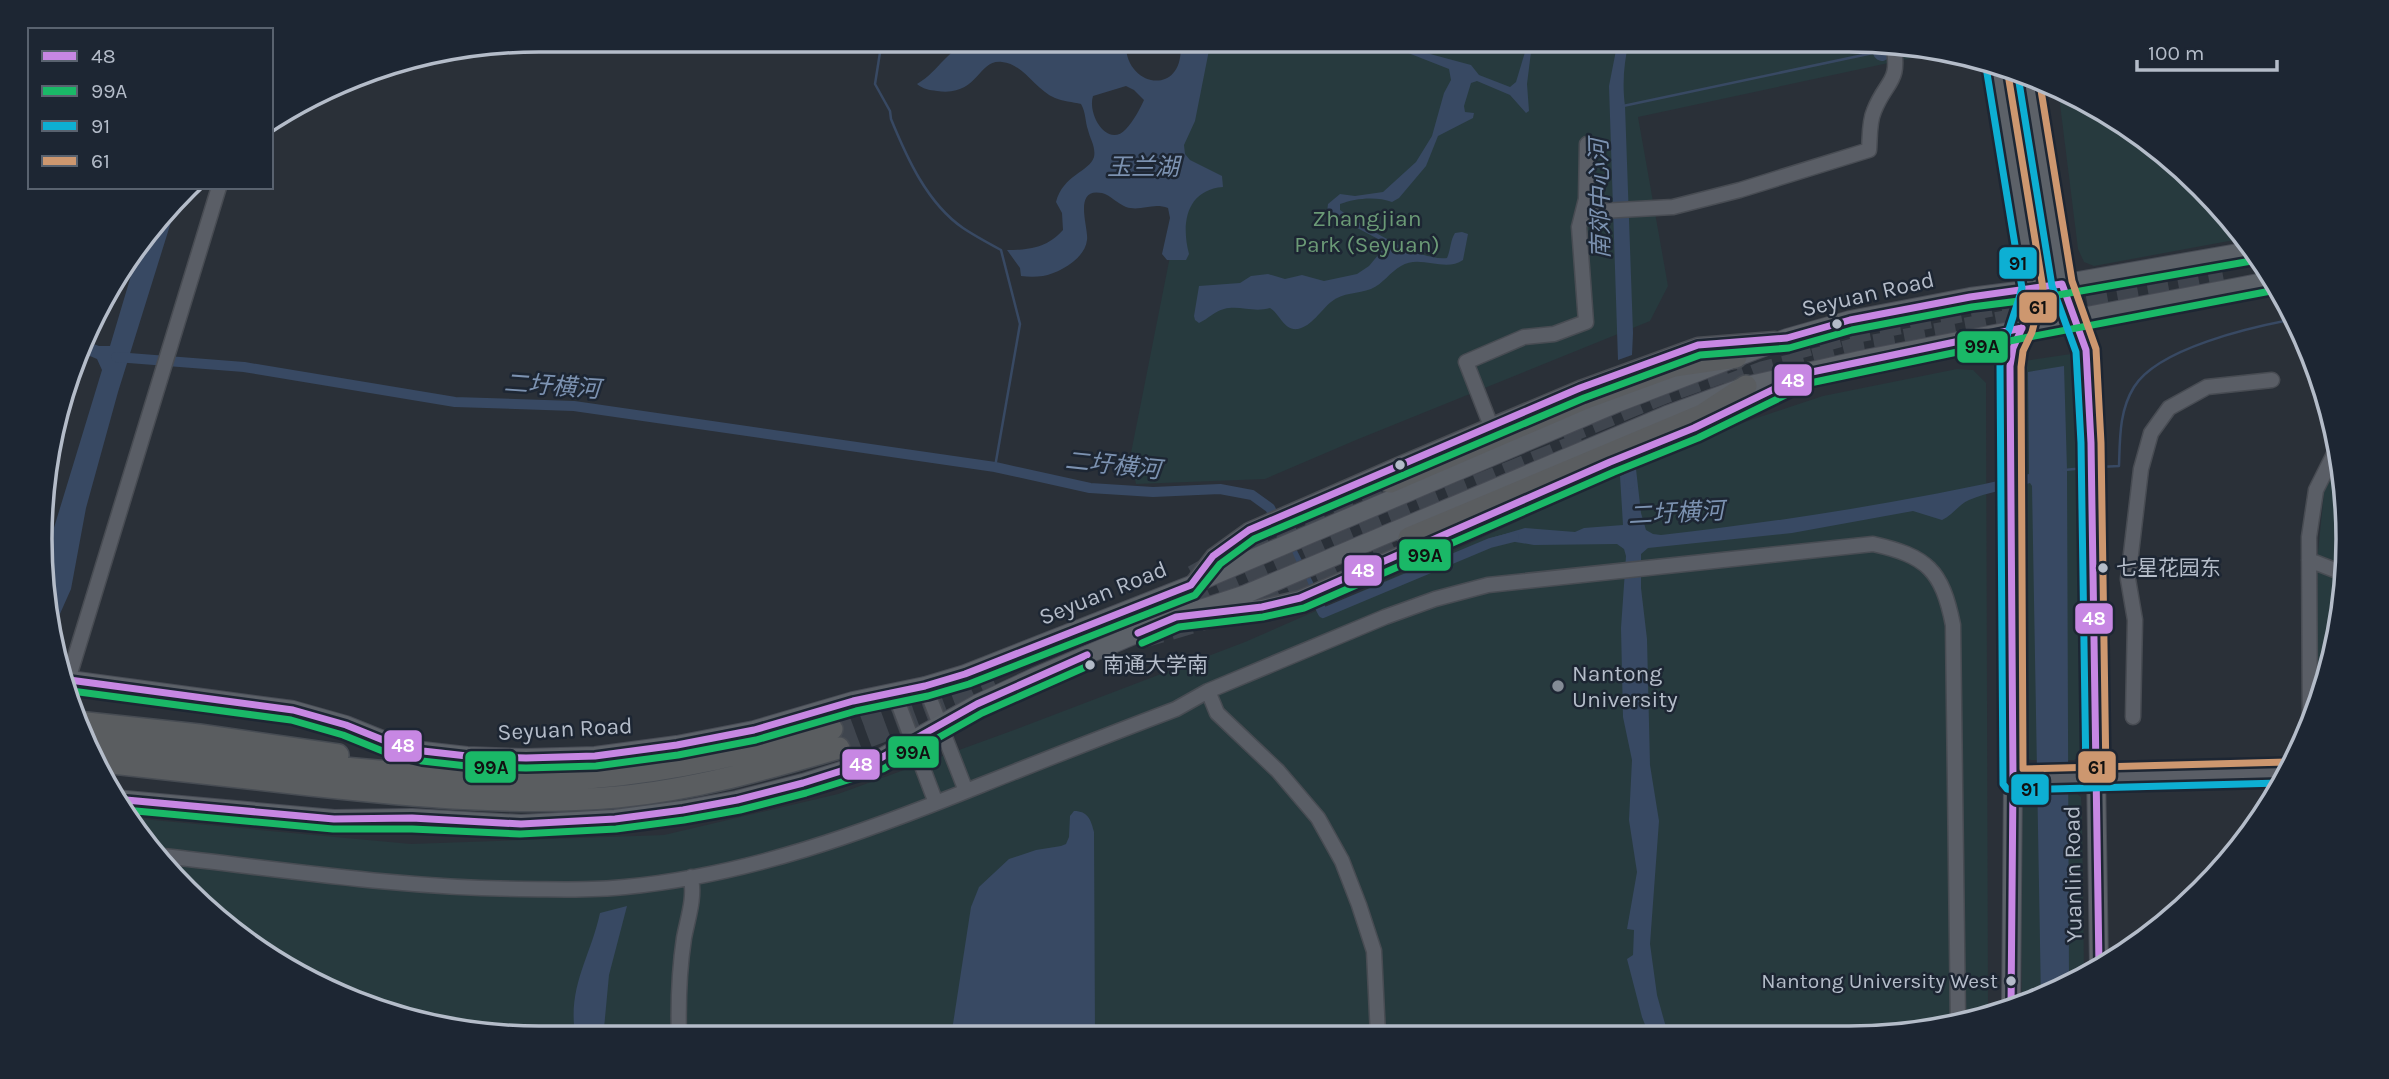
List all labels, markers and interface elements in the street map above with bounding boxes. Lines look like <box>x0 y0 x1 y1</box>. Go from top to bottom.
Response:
legend <box>28 28 273 189</box>
scale bar <box>2137 28 2277 72</box>
text: 100 m <box>2148 41 2205 65</box>
text: 48 <box>91 44 116 68</box>
text: 99A <box>91 79 127 103</box>
text: 91 <box>91 114 110 138</box>
water label: 南郊中心河 <box>1585 135 1615 259</box>
text: 61 <box>91 149 110 173</box>
water label: 玉兰湖 <box>1107 153 1183 181</box>
park label: Zhangjian Park (Seyuan) <box>1294 205 1440 258</box>
line badge: 91 <box>1998 246 2038 280</box>
text: 91 <box>2009 253 2027 275</box>
street label: Seyuan Road <box>1799 266 1937 322</box>
line badge: 61 <box>2018 291 2058 324</box>
text: 61 <box>2029 297 2047 319</box>
unlabelled marker <box>1830 317 1844 331</box>
line badge: 99A <box>1956 330 2009 364</box>
text: 99A <box>1964 336 2000 358</box>
line badge: 48 <box>1773 363 1813 397</box>
water label: 二圩横河 <box>503 369 605 404</box>
text: 48 <box>1781 370 1805 392</box>
water label: 二圩横河 <box>1064 446 1166 484</box>
unlabelled marker <box>1393 458 1407 472</box>
water label: 二圩横河 <box>1627 496 1729 529</box>
line badge: 99A <box>1398 538 1452 572</box>
text: 99A <box>1407 545 1443 567</box>
line badge: 48 <box>1343 554 1383 587</box>
street label: Seyuan Road <box>1035 555 1171 631</box>
place label: 七星花园东 <box>2116 556 2221 580</box>
text: 48 <box>1351 560 1375 582</box>
marker: 七星花园东 <box>2096 561 2110 575</box>
line badge: 48 <box>2074 602 2114 635</box>
text: 48 <box>2082 608 2106 630</box>
place label: 南通大学南 <box>1103 653 1208 677</box>
marker: 南通大学南 <box>1083 658 1097 672</box>
place label: Nantong University <box>1572 660 1678 713</box>
marker: Nantong University <box>1550 678 1566 694</box>
street label: Seyuan Road <box>497 712 633 746</box>
line badge: 48 <box>383 729 423 763</box>
text: 48 <box>391 735 415 757</box>
line badge: 99A <box>887 735 940 769</box>
text: 99A <box>895 742 931 764</box>
line badge: 48 <box>841 748 881 781</box>
line badge: 99A <box>464 750 517 784</box>
line badge: 61 <box>2077 750 2117 784</box>
text: 48 <box>849 754 873 776</box>
text: 99A <box>473 757 509 779</box>
text: 61 <box>2088 757 2106 779</box>
line badge: 91 <box>2010 773 2050 806</box>
text: 91 <box>2021 779 2039 801</box>
street label: Yuanlin Road <box>2058 805 2088 943</box>
place label: Nantong University West <box>1761 969 1998 993</box>
marker: Nantong University West <box>2004 974 2018 988</box>

